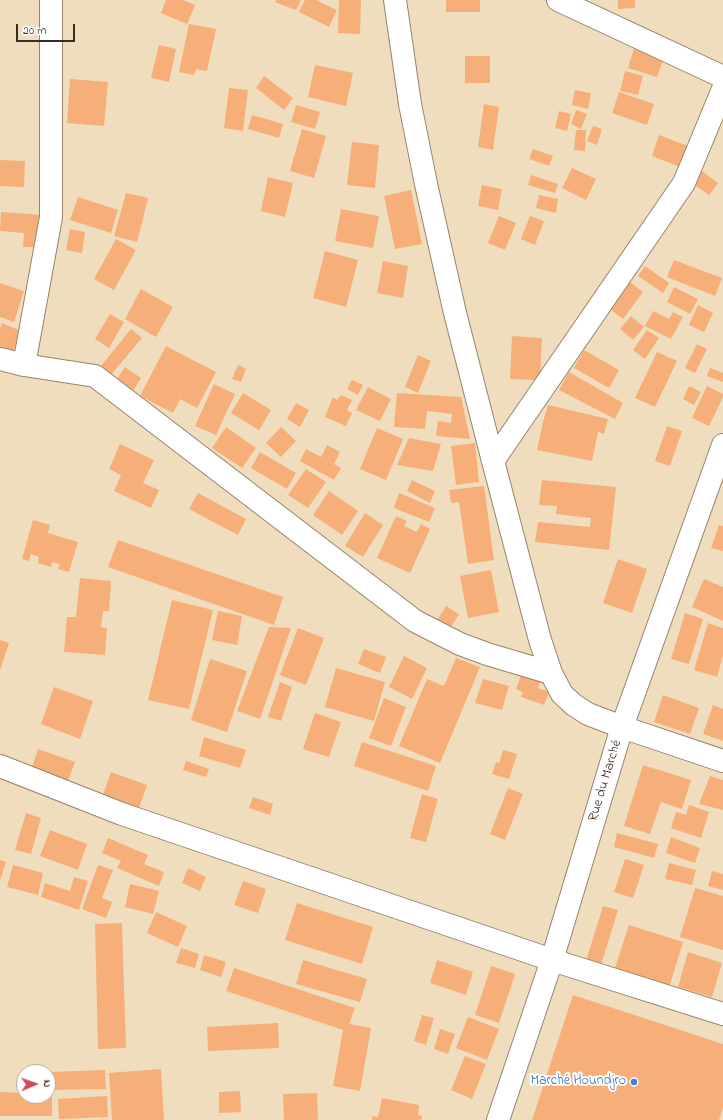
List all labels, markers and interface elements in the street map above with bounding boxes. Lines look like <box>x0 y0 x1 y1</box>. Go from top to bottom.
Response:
scale bar <box>18 16 77 42</box>
text: 20 m <box>23 22 46 40</box>
street label: Rue du Marché <box>586 738 626 824</box>
north arrow <box>16 1064 56 1104</box>
place label: Marché Houndjro <box>530 1074 626 1090</box>
marker: Marché Houndjro <box>629 1077 639 1087</box>
text: N <box>39 1080 55 1088</box>

